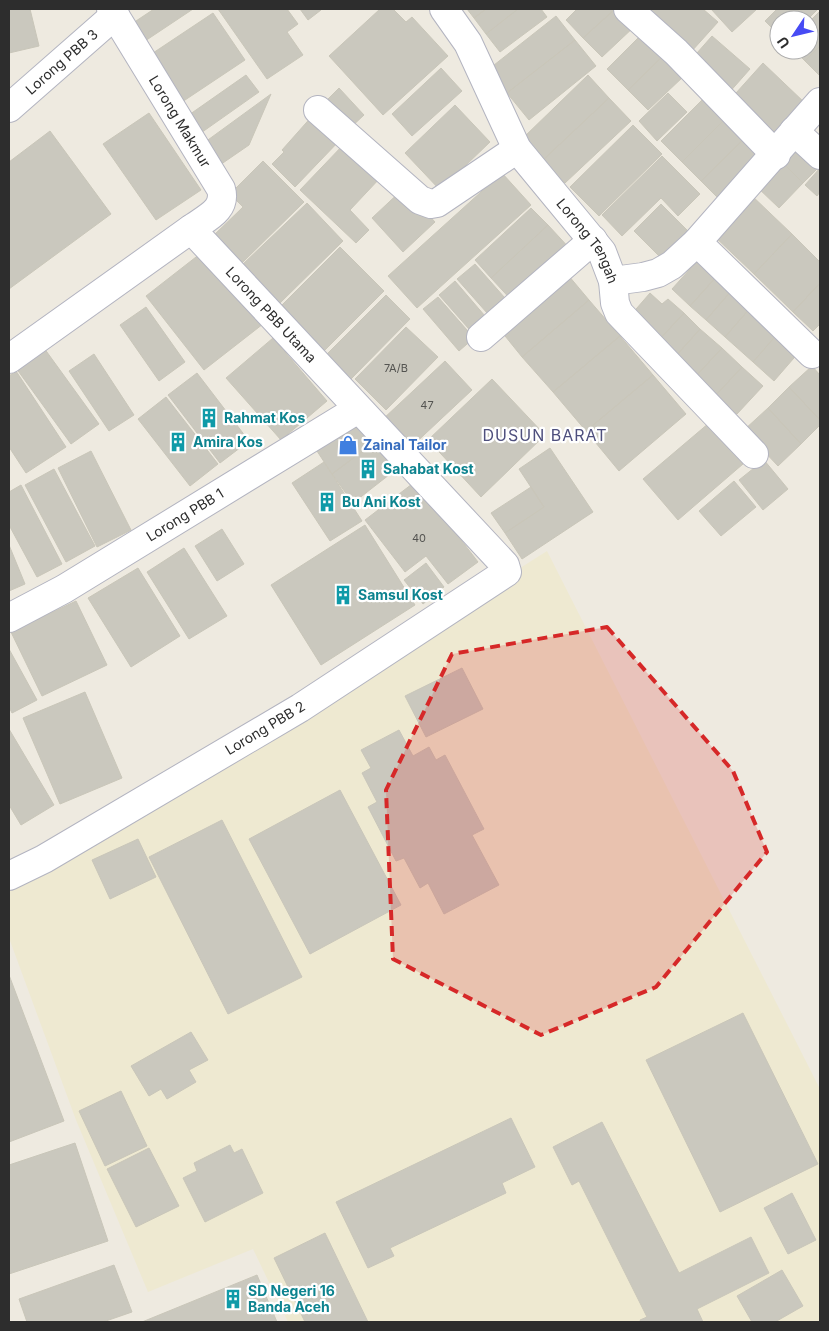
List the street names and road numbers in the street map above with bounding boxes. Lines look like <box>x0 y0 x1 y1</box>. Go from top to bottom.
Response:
street label: Lorong PBB 3 <box>22 25 101 98</box>
street label: Lorong Makmur <box>146 72 215 170</box>
street label: Lorong Tengah <box>553 195 622 286</box>
street label: Lorong PBB Utama <box>223 263 320 366</box>
street label: Lorong PBB 1 <box>143 484 226 545</box>
street label: Lorong PBB 2 <box>222 697 308 758</box>

